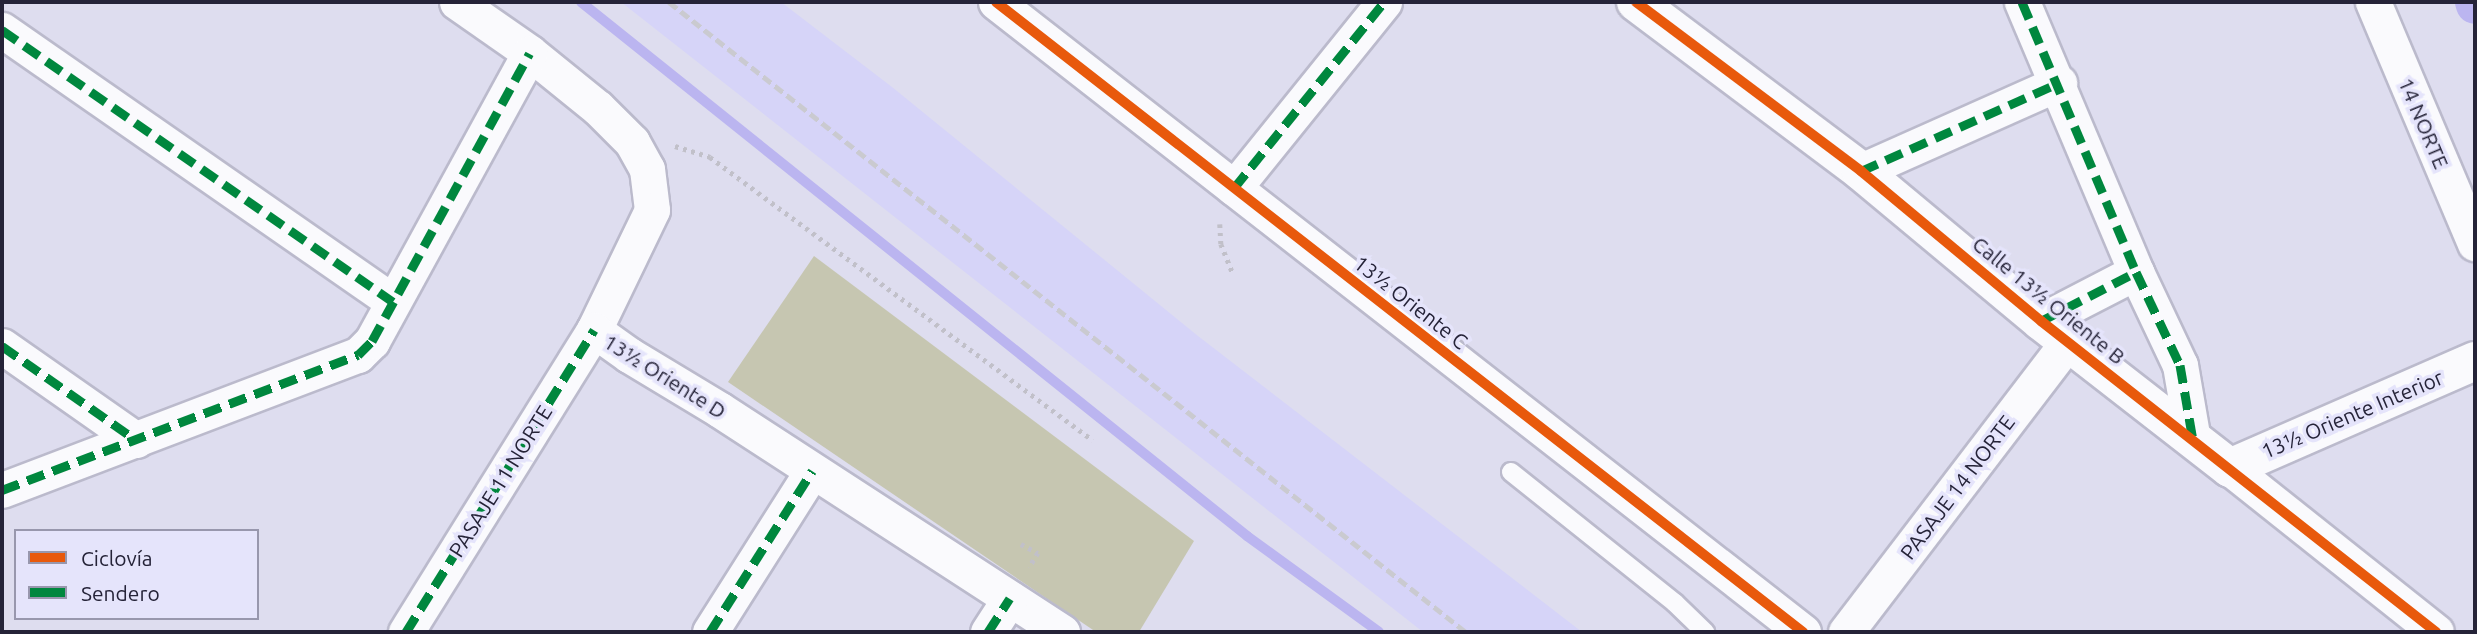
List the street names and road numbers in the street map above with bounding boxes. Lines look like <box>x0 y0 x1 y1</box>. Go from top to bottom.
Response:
street label: 14 NORTE <box>2394 74 2454 172</box>
street label: Calle 13½ Oriente B <box>1968 231 2130 369</box>
street label: 13½ Oriente C <box>1349 250 1473 354</box>
street label: 13½ Oriente D <box>599 328 731 424</box>
street label: 13½ Oriente Interior <box>2257 364 2447 464</box>
street label: PASAJE 11 NORTE <box>443 400 557 562</box>
street label: PASAJE 14 NORTE <box>1895 410 2019 564</box>

